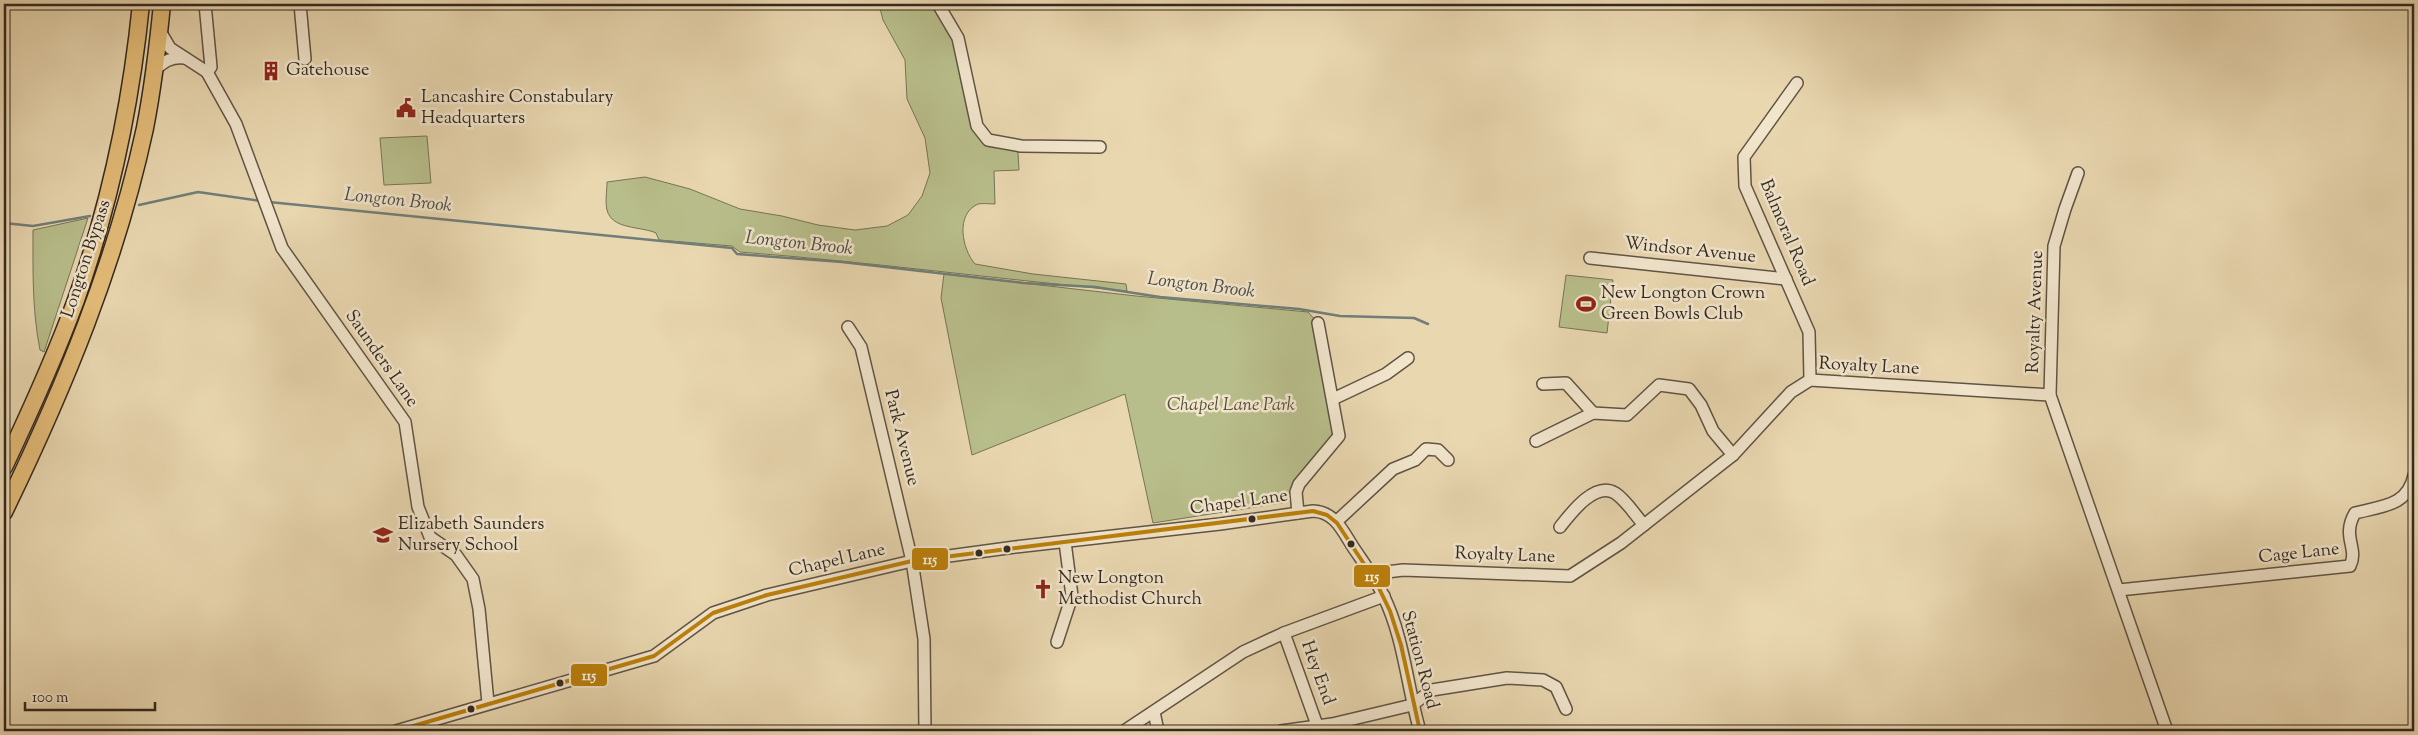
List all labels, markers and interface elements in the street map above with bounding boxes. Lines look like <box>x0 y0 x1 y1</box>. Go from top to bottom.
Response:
place label: Gatehouse <box>286 58 369 84</box>
building icon: Gatehouse <box>260 60 282 82</box>
place label: Lancashire Constabulary Headquarters <box>421 85 614 132</box>
public building icon: Lancashire Constabulary Headquarters <box>395 97 417 119</box>
street label: Balmoral Road <box>1752 176 1820 290</box>
water label: Longton Brook <box>343 182 454 220</box>
street label: Longton Bypass <box>56 196 118 322</box>
water label: Longton Brook <box>744 225 855 263</box>
street label: Windsor Avenue <box>1623 231 1757 271</box>
street label: Royalty Avenue <box>2021 250 2051 374</box>
water label: Longton Brook <box>1146 266 1257 306</box>
place label: New Longton Crown Green Bowls Club <box>1601 281 1766 328</box>
sports icon: New Longton Crown Green Bowls Club <box>1575 293 1597 315</box>
street label: Saunders Lane <box>338 305 424 413</box>
street label: Royalty Lane <box>1818 351 1920 383</box>
street label: Park Avenue <box>876 387 926 489</box>
park label: Chapel Lane Park <box>1167 393 1295 419</box>
street label: Chapel Lane <box>1188 483 1290 523</box>
place label: Elizabeth Saunders Nursery School <box>398 512 544 559</box>
unlabelled marker <box>1247 514 1257 524</box>
school or university icon: Elizabeth Saunders Nursery School <box>372 524 394 546</box>
street label: Chapel Lane <box>786 537 888 585</box>
street label: Cage Lane <box>2257 537 2341 571</box>
unlabelled marker <box>1346 539 1356 549</box>
street label: Royalty Lane <box>1454 541 1556 571</box>
unlabelled marker <box>1002 544 1012 554</box>
line badge: 115 <box>911 547 949 571</box>
unlabelled marker <box>974 548 984 558</box>
text: 115 <box>923 551 937 571</box>
line badge: 115 <box>1353 564 1391 588</box>
place label: New Longton Methodist Church <box>1058 566 1202 613</box>
text: 115 <box>1365 568 1379 588</box>
church icon: New Longton Methodist Church <box>1032 578 1054 600</box>
street label: Station Road <box>1393 608 1445 712</box>
street label: Hey End <box>1293 637 1341 709</box>
line badge: 115 <box>570 663 608 687</box>
text: 115 <box>582 667 596 687</box>
unlabelled marker <box>555 678 565 688</box>
scale bar <box>25 680 155 712</box>
text: 100 m <box>32 688 69 709</box>
unlabelled marker <box>466 704 476 714</box>

